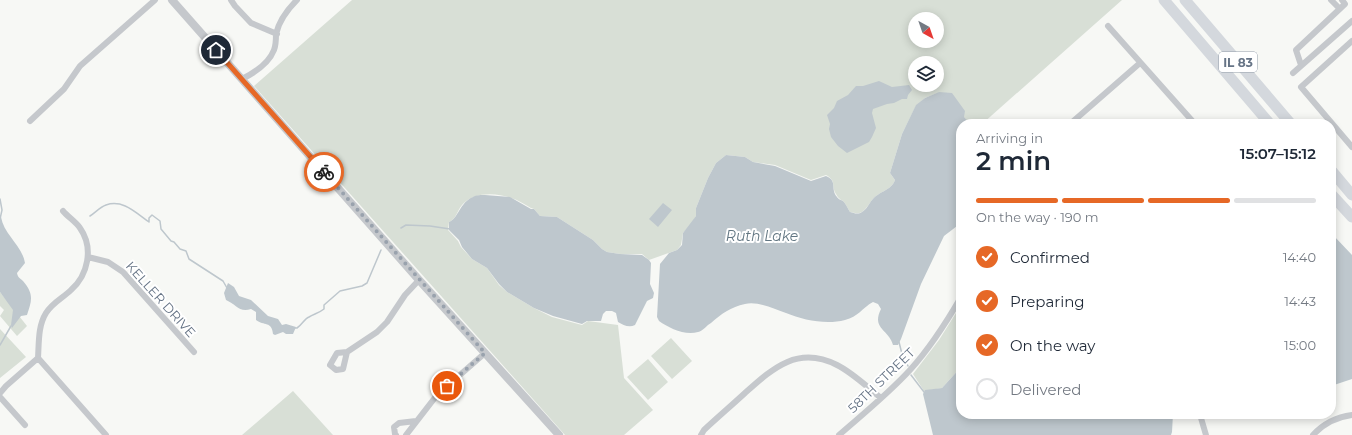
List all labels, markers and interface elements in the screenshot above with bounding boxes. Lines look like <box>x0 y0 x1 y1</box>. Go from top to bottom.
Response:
north arrow <box>908 12 944 48</box>
map controls <box>908 12 944 92</box>
pin <box>199 33 233 67</box>
icon: home <box>205 39 227 61</box>
road number: IL 83 <box>1219 52 1257 72</box>
button: layers <box>908 56 944 92</box>
text: Arriving in <box>976 130 1043 146</box>
text: 15:07–15:12 <box>1240 144 1316 163</box>
text: 2 min <box>976 145 1051 177</box>
courier <box>304 152 344 192</box>
icon: bike <box>313 161 335 183</box>
text: On the way · 190 m <box>976 209 1099 225</box>
water label: Ruth Lake <box>726 227 798 245</box>
icon: check <box>976 246 998 268</box>
text: Confirmed <box>1010 248 1090 267</box>
text: 14:40 <box>1283 249 1316 265</box>
street label: KELLER DRIVE <box>123 258 199 340</box>
icon: check <box>976 290 998 312</box>
text: Preparing <box>1010 292 1085 311</box>
text: 14:43 <box>1284 293 1316 309</box>
icon: check <box>976 334 998 356</box>
text: On the way <box>1010 336 1095 355</box>
text: 15:00 <box>1284 337 1316 353</box>
street label: 58TH STREET <box>844 344 918 416</box>
pin <box>430 369 464 403</box>
icon: bag <box>436 375 458 397</box>
text: Delivered <box>1010 380 1082 399</box>

